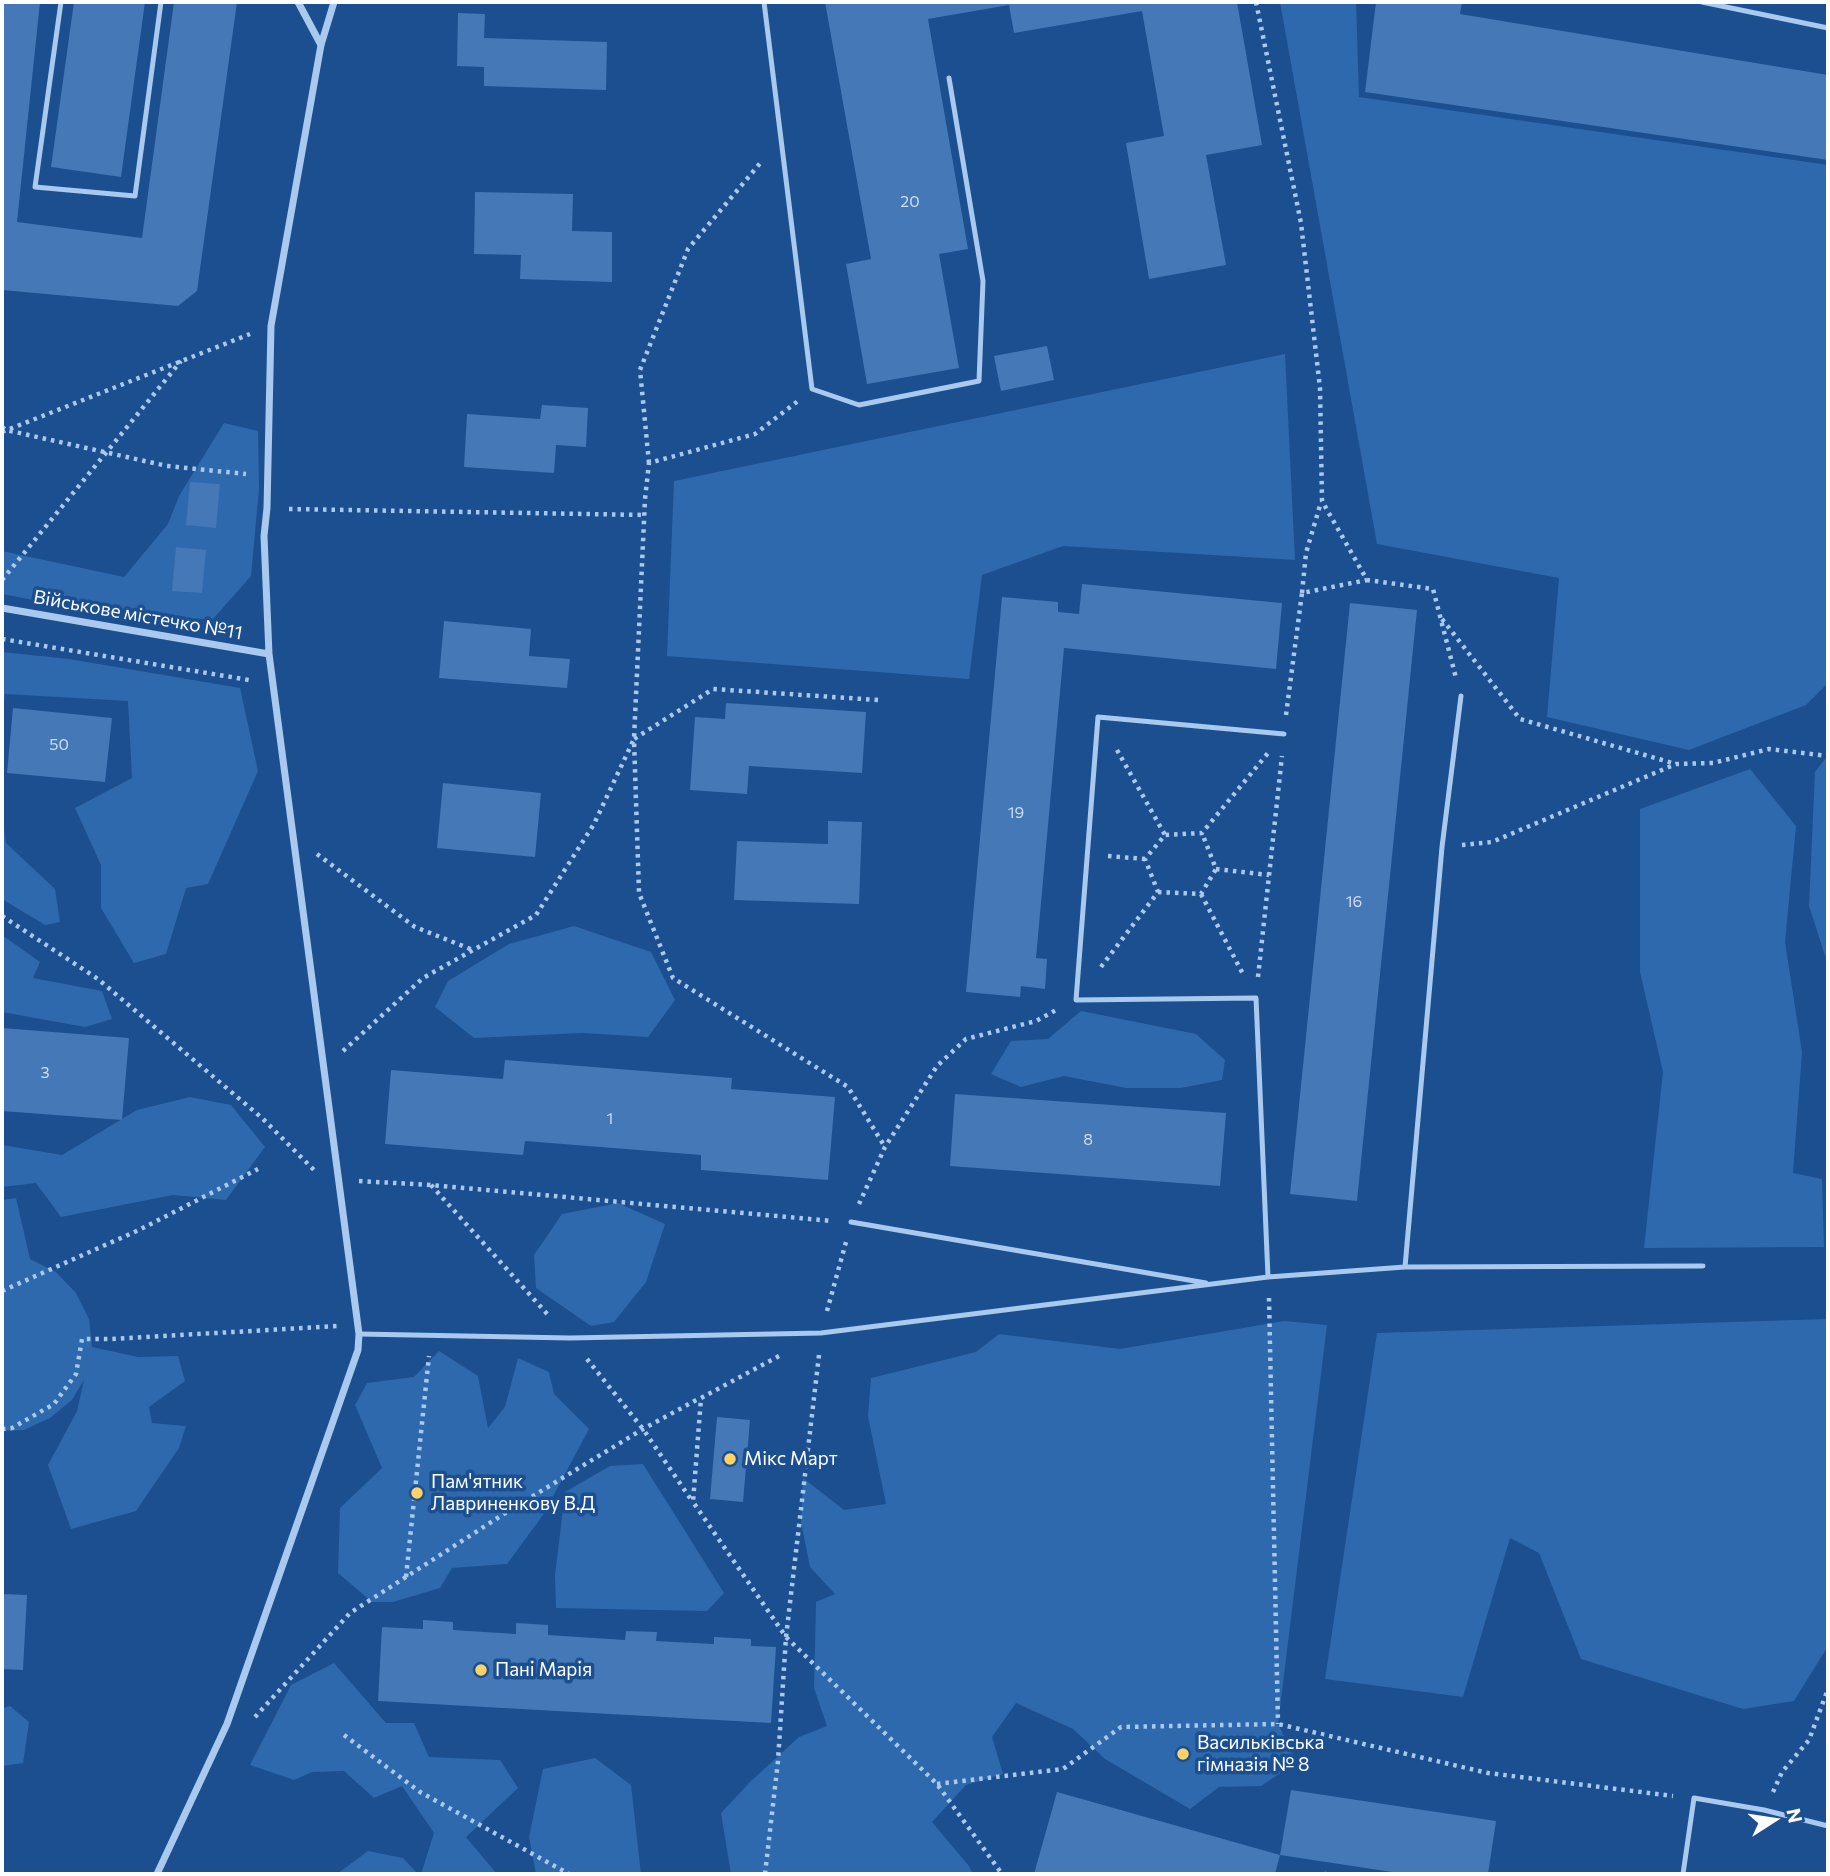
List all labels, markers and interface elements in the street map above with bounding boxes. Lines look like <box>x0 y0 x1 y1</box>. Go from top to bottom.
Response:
house number: 20 <box>900 192 920 212</box>
street label: Військове містечко №11 <box>32 585 244 645</box>
house number: 50 <box>49 735 69 755</box>
house number: 19 <box>1008 803 1024 823</box>
house number: 16 <box>1346 892 1362 912</box>
house number: 3 <box>40 1063 50 1083</box>
house number: 1 <box>607 1109 613 1129</box>
house number: 8 <box>1083 1130 1093 1150</box>
place label: Мікс Март <box>744 1448 838 1470</box>
marker: Мікс Март <box>722 1451 738 1467</box>
place label: Пам'ятник Лавриненкову В.Д <box>431 1471 595 1515</box>
marker: Пам'ятник Лавриненкову В.Д <box>409 1485 425 1501</box>
place label: Панi Марiя <box>495 1659 592 1681</box>
marker: Панi Марiя <box>473 1662 489 1678</box>
place label: Васильківська гімназія № 8 <box>1197 1732 1324 1776</box>
marker: Васильківська гімназія № 8 <box>1175 1746 1191 1762</box>
north arrow <box>1739 1785 1809 1855</box>
text: N <box>1782 1806 1808 1825</box>

